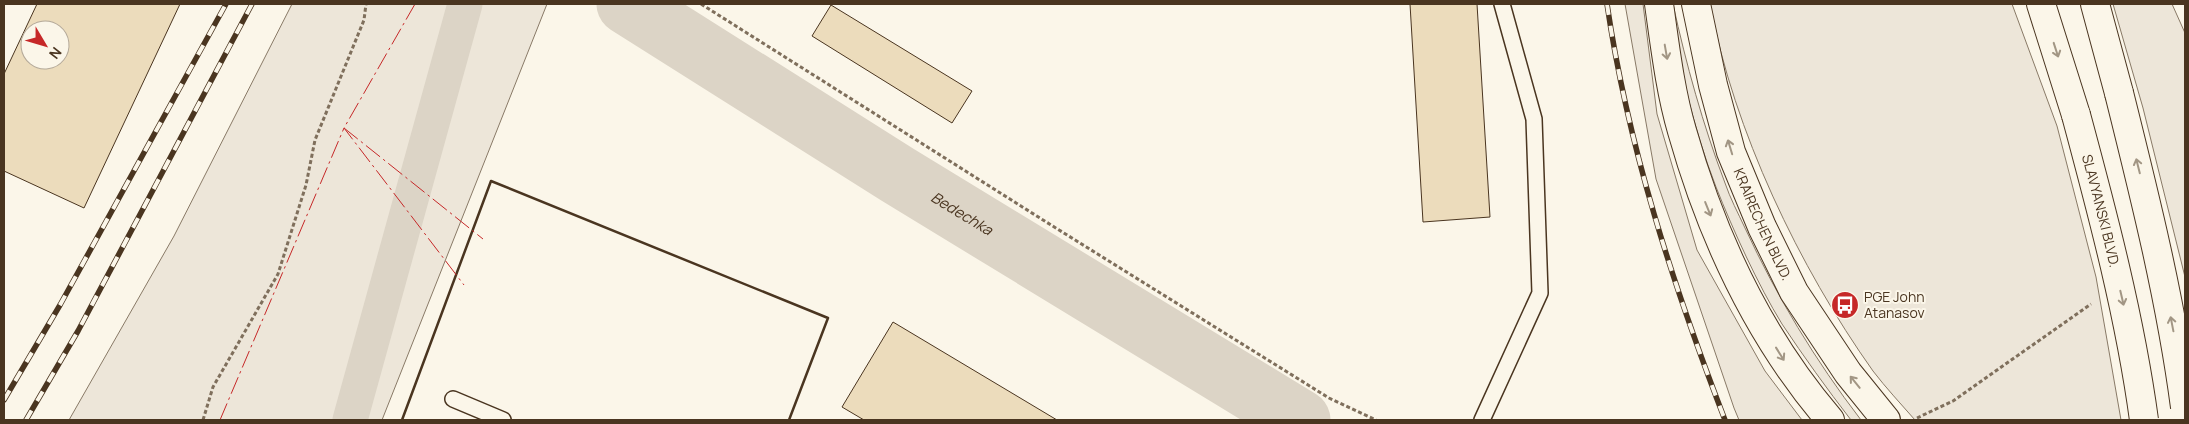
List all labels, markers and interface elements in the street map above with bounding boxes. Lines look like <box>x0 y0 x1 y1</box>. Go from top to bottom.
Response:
north arrow <box>20 20 70 70</box>
one-way arrow <box>2052 42 2061 57</box>
text: N <box>45 43 66 63</box>
one-way arrow <box>1661 44 1671 60</box>
one-way arrow <box>1724 140 1734 156</box>
street label: SLAVYANSKI BLVD. <box>2078 152 2125 269</box>
one-way arrow <box>2132 158 2142 174</box>
street label: KRAIRECHEN BLVD. <box>1730 165 1797 283</box>
water label: Bedechka <box>927 187 997 241</box>
one-way arrow <box>1703 201 1713 216</box>
place label: PGE John Atanasov <box>1864 287 1925 322</box>
one-way arrow <box>2118 289 2127 305</box>
bus stop icon: PGE John Atanasov <box>1830 290 1860 320</box>
one-way arrow <box>2167 317 2176 333</box>
one-way arrow <box>1776 346 1786 360</box>
one-way arrow <box>1850 376 1861 389</box>

